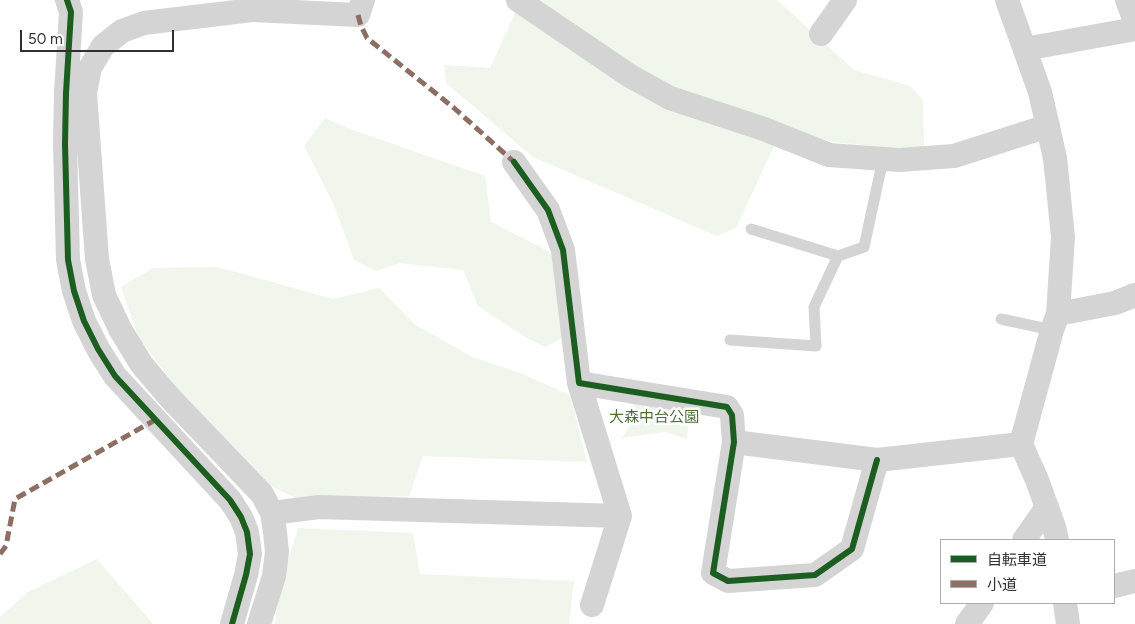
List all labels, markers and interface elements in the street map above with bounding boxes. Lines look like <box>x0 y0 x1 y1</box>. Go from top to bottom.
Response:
scale bar <box>22 20 176 52</box>
text: 50 m <box>28 30 63 48</box>
park label: 大森中台公園 <box>609 409 699 427</box>
legend <box>940 539 1115 604</box>
text: 自転車道 <box>987 551 1047 569</box>
text: 小道 <box>987 576 1017 594</box>

